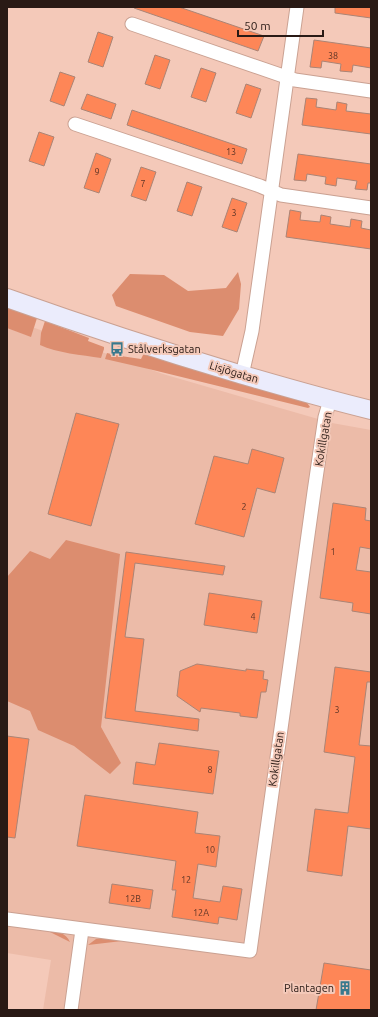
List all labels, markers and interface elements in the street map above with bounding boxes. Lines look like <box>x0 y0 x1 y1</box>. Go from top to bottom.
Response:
scale bar <box>238 12 323 38</box>
text: 50 m <box>244 19 271 32</box>
house number: 38 <box>328 51 338 61</box>
house number: 13 <box>226 147 236 157</box>
house number: 9 <box>94 167 100 177</box>
house number: 7 <box>140 179 146 189</box>
house number: 3 <box>231 208 237 218</box>
bus stop icon: Stålverksgatan <box>109 341 125 357</box>
place label: Stålverksgatan <box>128 343 201 355</box>
street label: Lisjögatan <box>208 359 260 385</box>
street label: Kokillgatan <box>312 411 334 467</box>
house number: 2 <box>241 502 247 512</box>
house number: 1 <box>330 547 336 557</box>
house number: 4 <box>250 612 256 622</box>
house number: 3 <box>334 705 340 715</box>
street label: Kokillgatan <box>266 731 286 787</box>
house number: 8 <box>207 765 213 775</box>
house number: 10 <box>205 845 215 855</box>
house number: 12 <box>181 875 191 885</box>
house number: 12B <box>125 894 141 904</box>
house number: 12A <box>193 908 209 918</box>
building icon: Plantagen <box>337 980 353 996</box>
place label: Plantagen <box>284 982 334 994</box>

